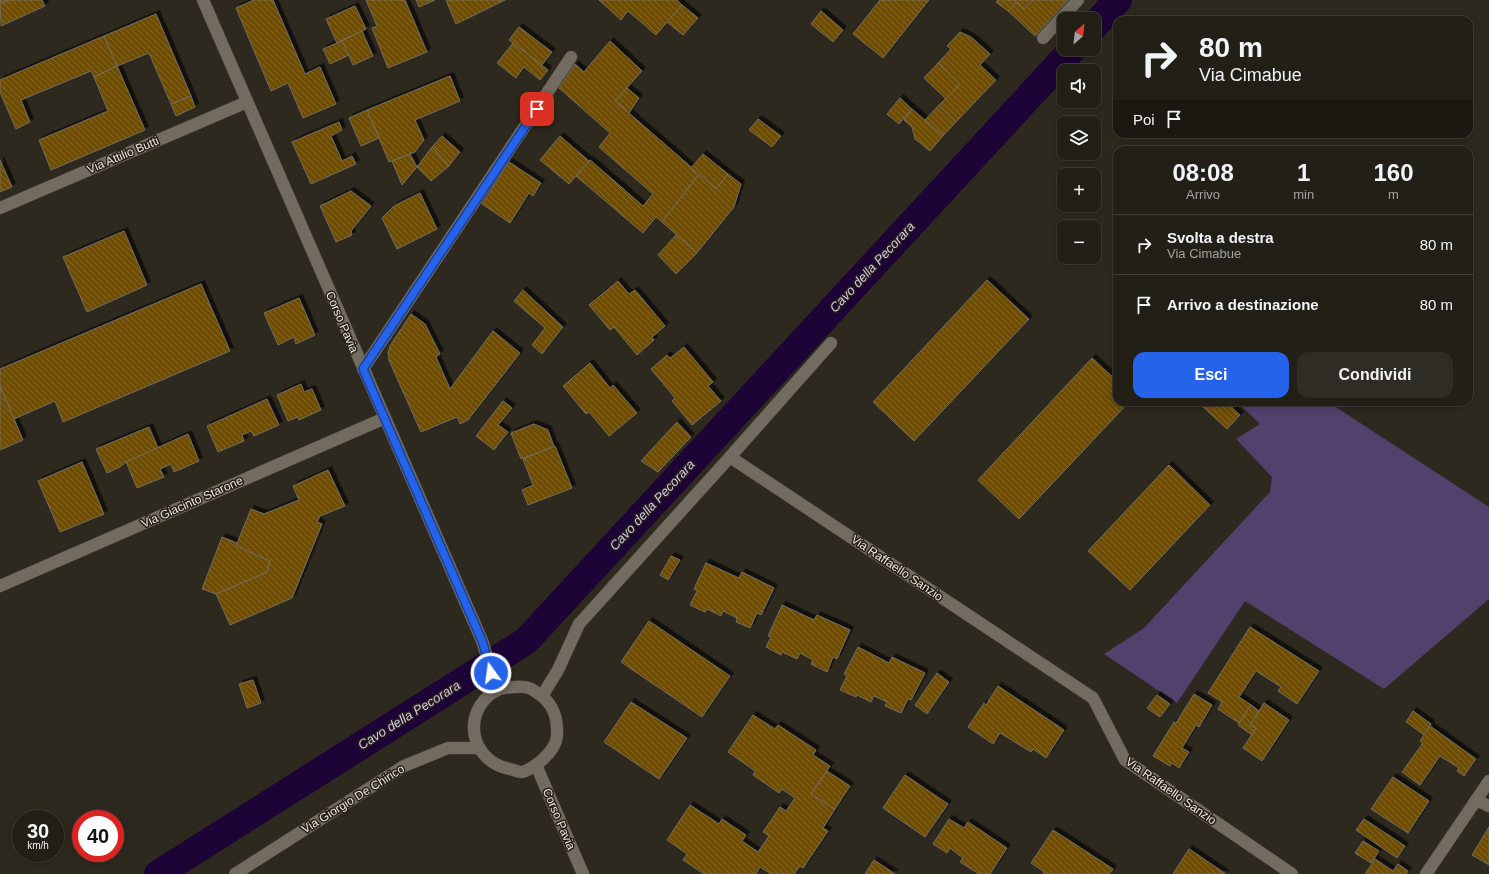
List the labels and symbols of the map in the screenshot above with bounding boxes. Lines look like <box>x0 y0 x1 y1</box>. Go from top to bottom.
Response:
north arrow <box>1057 12 1101 56</box>
pin <box>520 92 554 126</box>
street label: Via Attilio Butti <box>85 134 161 176</box>
water label: Cavo della Pecorara <box>826 219 918 315</box>
street label: Corso Pavia <box>323 289 361 355</box>
water label: Cavo della Pecorara <box>606 457 698 553</box>
street label: Via Giacinto Starone <box>139 473 245 531</box>
street label: Via Raffaello Sanzio <box>848 532 946 604</box>
position arrow <box>470 652 512 694</box>
water label: Cavo della Pecorara <box>355 677 463 753</box>
street label: Via Raffaello Sanzio <box>1123 754 1219 828</box>
street label: Via Giorgio De Chirico <box>299 761 407 836</box>
street label: Corso Pavia <box>540 786 578 852</box>
speed limit sign: 40 <box>72 810 124 862</box>

